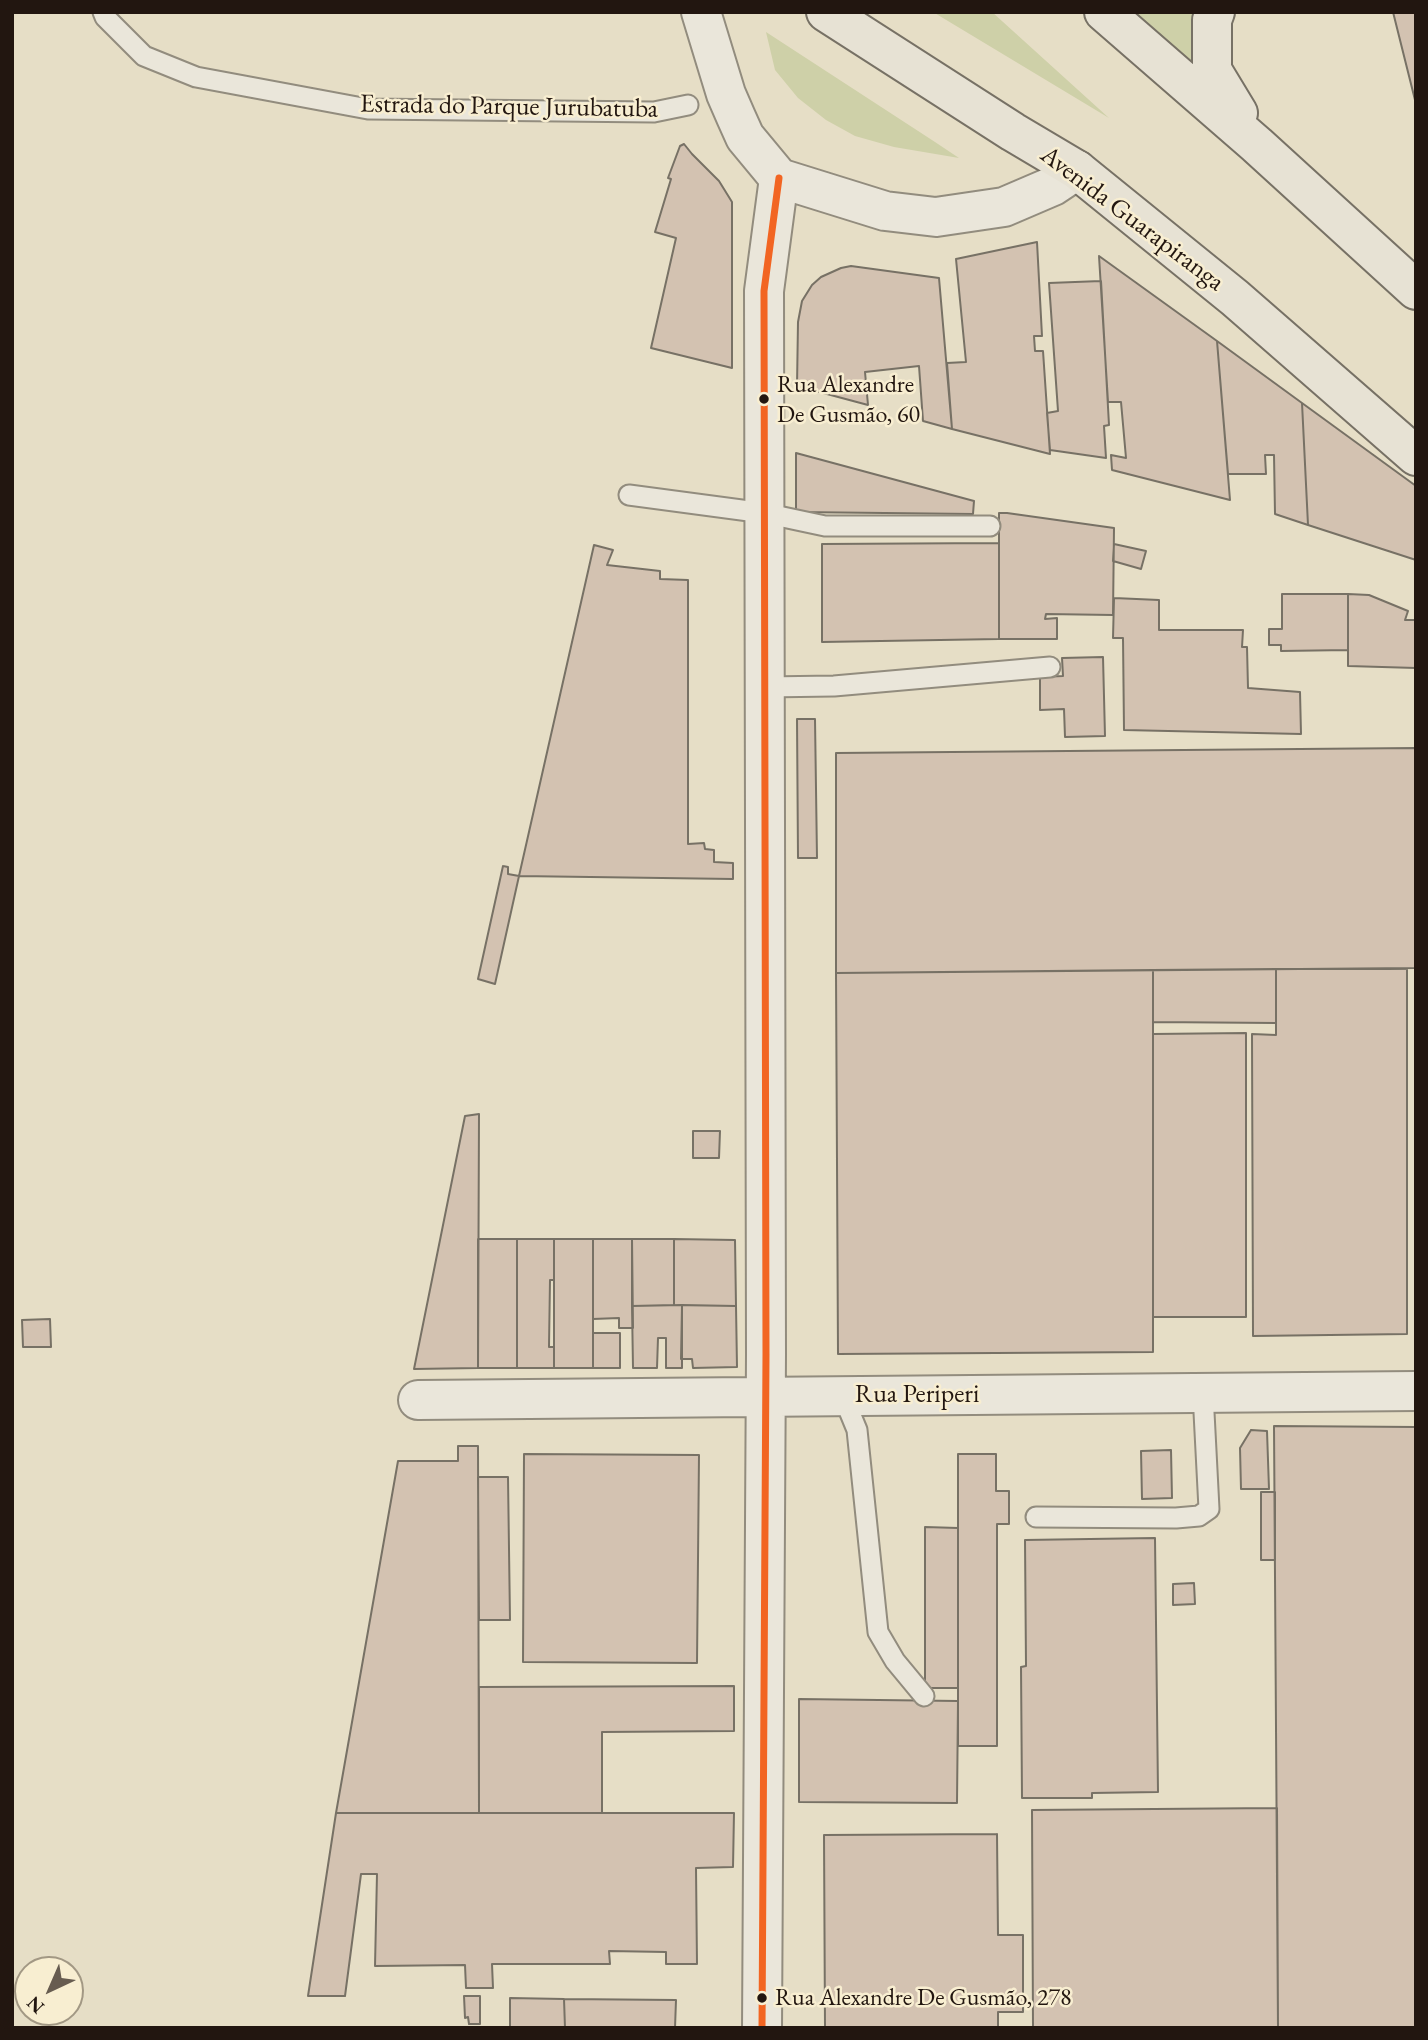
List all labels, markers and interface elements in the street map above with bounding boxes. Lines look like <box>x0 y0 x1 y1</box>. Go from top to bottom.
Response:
street label: Estrada do Parque Jurubatuba <box>360 89 658 125</box>
street label: Avenida Guarapiranga <box>1034 140 1230 298</box>
place label: Rua Alexandre De Gusmão, 60 <box>777 371 920 427</box>
marker: Rua Alexandre De Gusmão, 60 <box>757 392 771 406</box>
street label: Rua Periperi <box>855 1379 979 1411</box>
north arrow <box>14 1956 84 2026</box>
place label: Rua Alexandre De Gusmão, 278 <box>775 1984 1072 2012</box>
text: N <box>21 1991 50 2019</box>
marker: Rua Alexandre De Gusmão, 278 <box>755 1991 769 2005</box>

